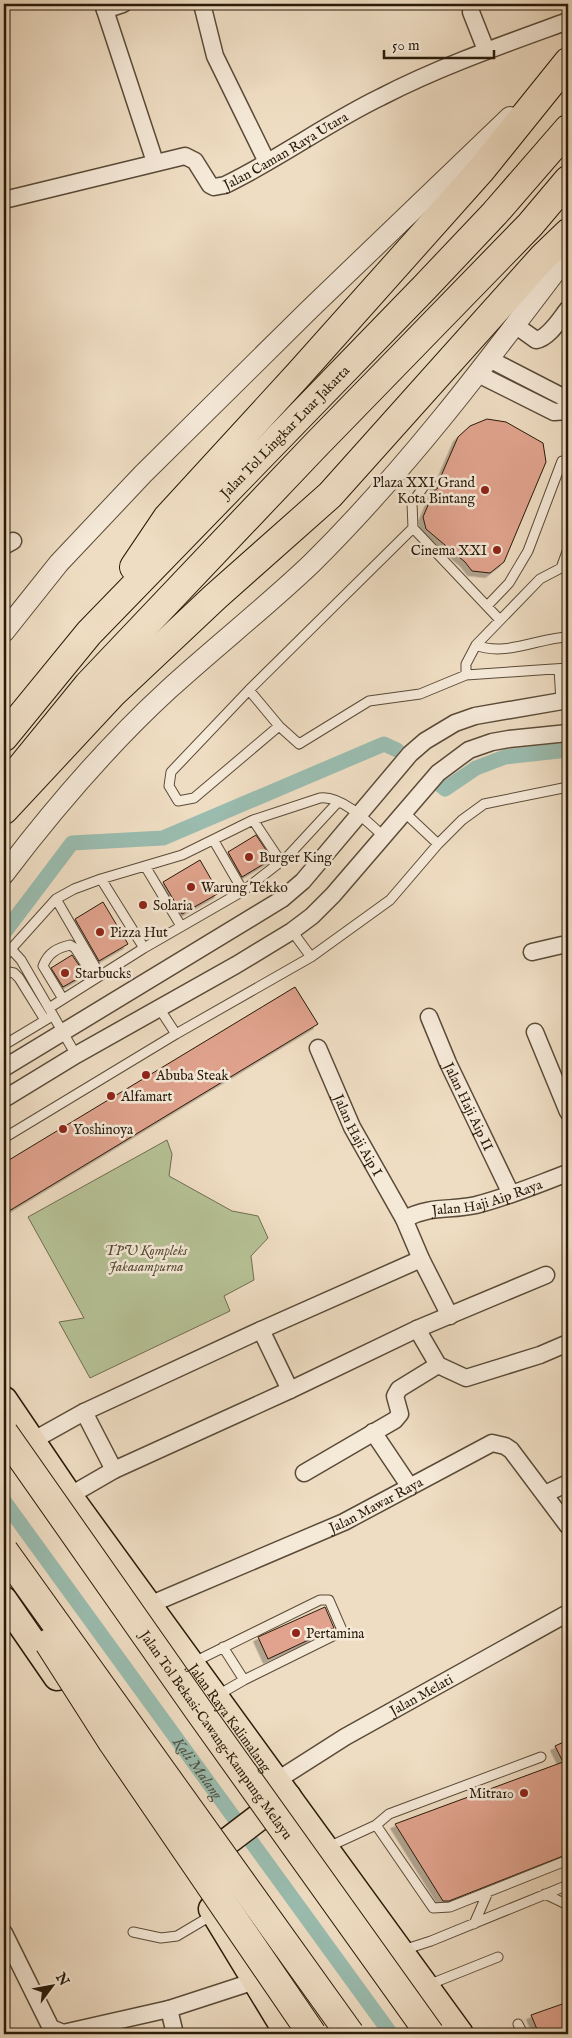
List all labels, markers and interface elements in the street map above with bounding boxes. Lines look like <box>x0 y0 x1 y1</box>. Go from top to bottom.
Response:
scale bar <box>384 28 494 60</box>
text: 50 m <box>392 36 420 55</box>
street label: Jalan Caman Raya Utara <box>219 108 352 195</box>
street label: Jalan Tol Lingkar Luar Jakarta <box>215 361 354 504</box>
place label: Plaza XXI Grand Kota Bintang <box>372 474 476 508</box>
marker: Plaza XXI Grand Kota Bintang <box>479 484 491 496</box>
place label: Cinema XXI <box>411 542 487 560</box>
marker: Cinema XXI <box>491 544 503 556</box>
place label: Burger King <box>259 849 332 867</box>
marker: Burger King <box>243 851 255 863</box>
place label: Warung Tekko <box>201 879 288 897</box>
marker: Warung Tekko <box>185 881 197 893</box>
place label: Solaria <box>153 897 193 915</box>
marker: Solaria <box>137 899 149 911</box>
place label: Pizza Hut <box>110 924 168 942</box>
marker: Pizza Hut <box>94 926 106 938</box>
place label: Starbucks <box>75 965 131 983</box>
marker: Starbucks <box>59 967 71 979</box>
street label: Jalan Haji Aip II <box>438 1058 497 1154</box>
place label: Abuba Steak <box>155 1067 229 1085</box>
marker: Abuba Steak <box>140 1069 152 1081</box>
place label: Alfamart <box>120 1088 172 1106</box>
marker: Alfamart <box>105 1090 117 1102</box>
street label: Jalan Haji Aip I <box>328 1090 386 1180</box>
place label: Yoshinoya <box>73 1121 134 1139</box>
marker: Yoshinoya <box>57 1123 69 1135</box>
street label: Jalan Haji Aip Raya <box>429 1175 546 1220</box>
park label: TPU Kompleks Jakasampurna <box>105 1242 188 1276</box>
street label: Jalan Mawar Raya <box>324 1473 427 1538</box>
place label: Pertamina <box>306 1625 365 1643</box>
street label: Jalan Tol Bekasi–Cawang–Kampung Melayu <box>134 1626 296 1843</box>
marker: Pertamina <box>290 1627 302 1639</box>
street label: Jalan Raya Kalimalang <box>183 1659 275 1776</box>
street label: Jalan Melati <box>385 1671 457 1721</box>
water label: Kali Malang <box>168 1733 227 1805</box>
place label: Mitra10 <box>469 1785 514 1803</box>
marker: Mitra10 <box>518 1787 530 1799</box>
north arrow <box>28 1960 78 2010</box>
text: N <box>51 1969 73 1990</box>

